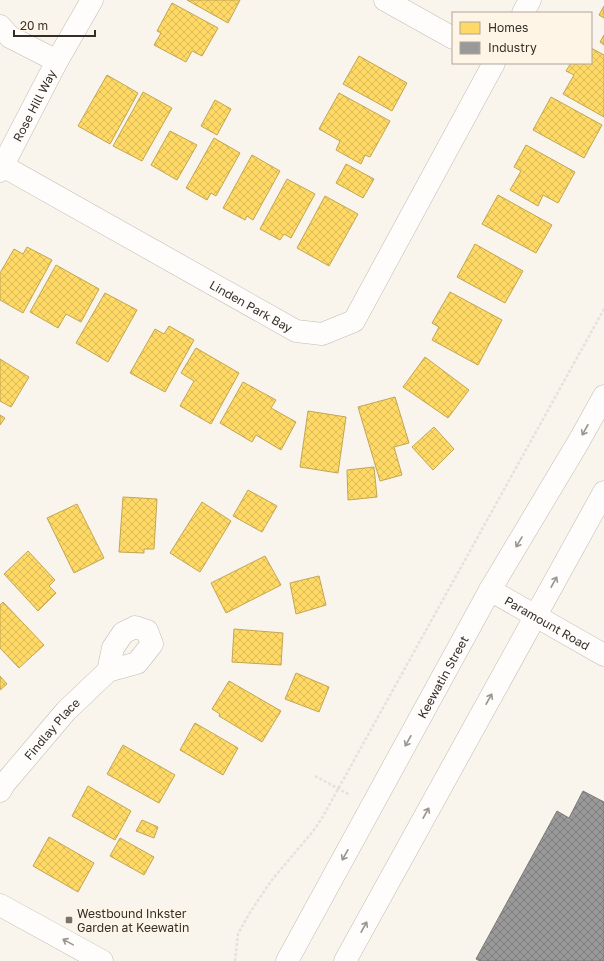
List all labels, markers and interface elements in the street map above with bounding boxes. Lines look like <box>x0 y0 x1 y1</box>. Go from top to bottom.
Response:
scale bar <box>14 12 95 38</box>
legend <box>452 12 592 64</box>
text: 20 m <box>20 18 48 33</box>
text: Homes <box>488 20 528 35</box>
text: Industry <box>488 40 537 55</box>
street label: Rose Hill Way <box>9 67 59 144</box>
street label: Linden Park Bay <box>207 277 296 335</box>
one-way arrow <box>581 424 589 436</box>
one-way arrow <box>515 536 523 548</box>
one-way arrow <box>551 576 558 588</box>
street label: Paramount Road <box>502 593 593 653</box>
street label: Keewatin Street <box>414 633 471 721</box>
one-way arrow <box>486 693 493 705</box>
street label: Findlay Place <box>21 695 83 763</box>
one-way arrow <box>403 735 411 747</box>
one-way arrow <box>423 807 431 819</box>
one-way arrow <box>341 848 349 860</box>
place label: Westbound Inkster Garden at Keewatin <box>77 906 189 935</box>
marker: Westbound Inkster Garden at Keewatin <box>64 915 74 925</box>
one-way arrow <box>360 921 368 933</box>
one-way arrow <box>62 938 74 946</box>

